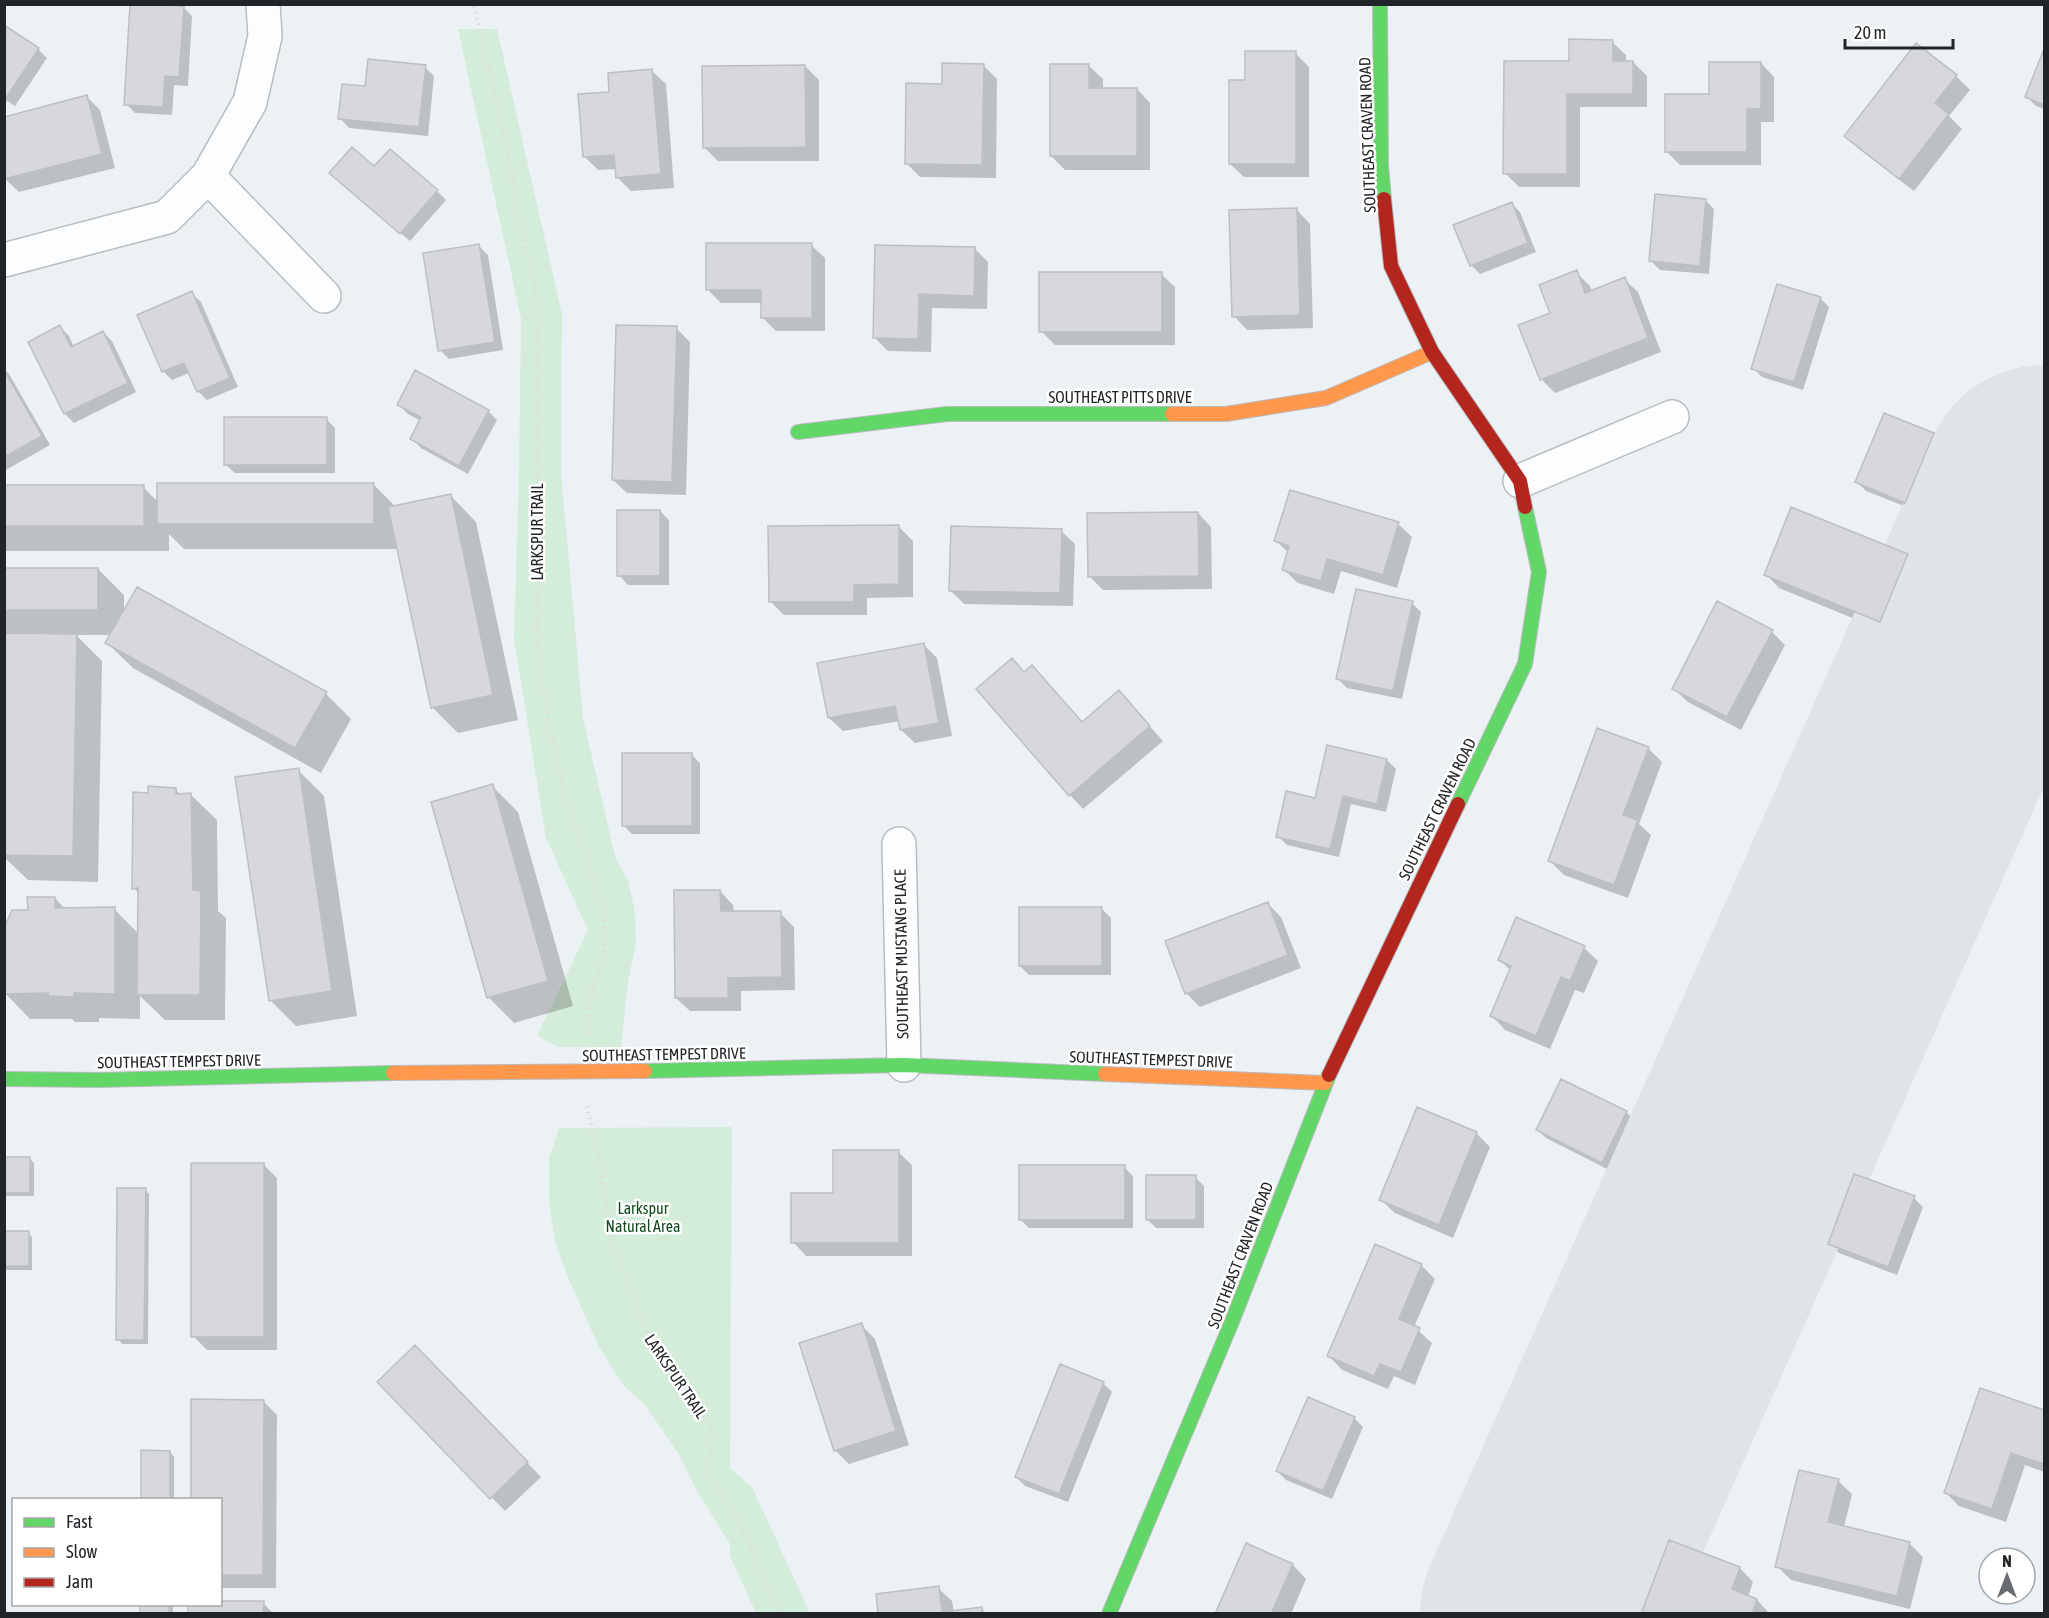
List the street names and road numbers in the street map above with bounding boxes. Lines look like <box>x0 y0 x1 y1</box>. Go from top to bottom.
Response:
street label: SOUTHEAST CRAVEN ROAD <box>1355 57 1379 213</box>
street label: SOUTHEAST PITTS DRIVE <box>1049 388 1192 406</box>
street label: LARKSPUR TRAIL <box>528 483 546 581</box>
street label: SOUTHEAST CRAVEN ROAD <box>1395 735 1479 883</box>
street label: SOUTHEAST MUSTANG PLACE <box>891 869 911 1039</box>
street label: SOUTHEAST TEMPEST DRIVE <box>582 1044 746 1064</box>
street label: SOUTHEAST TEMPEST DRIVE <box>1069 1047 1233 1071</box>
street label: SOUTHEAST TEMPEST DRIVE <box>97 1051 261 1071</box>
street label: SOUTHEAST CRAVEN ROAD <box>1204 1179 1276 1331</box>
street label: LARKSPUR TRAIL <box>641 1331 711 1422</box>

